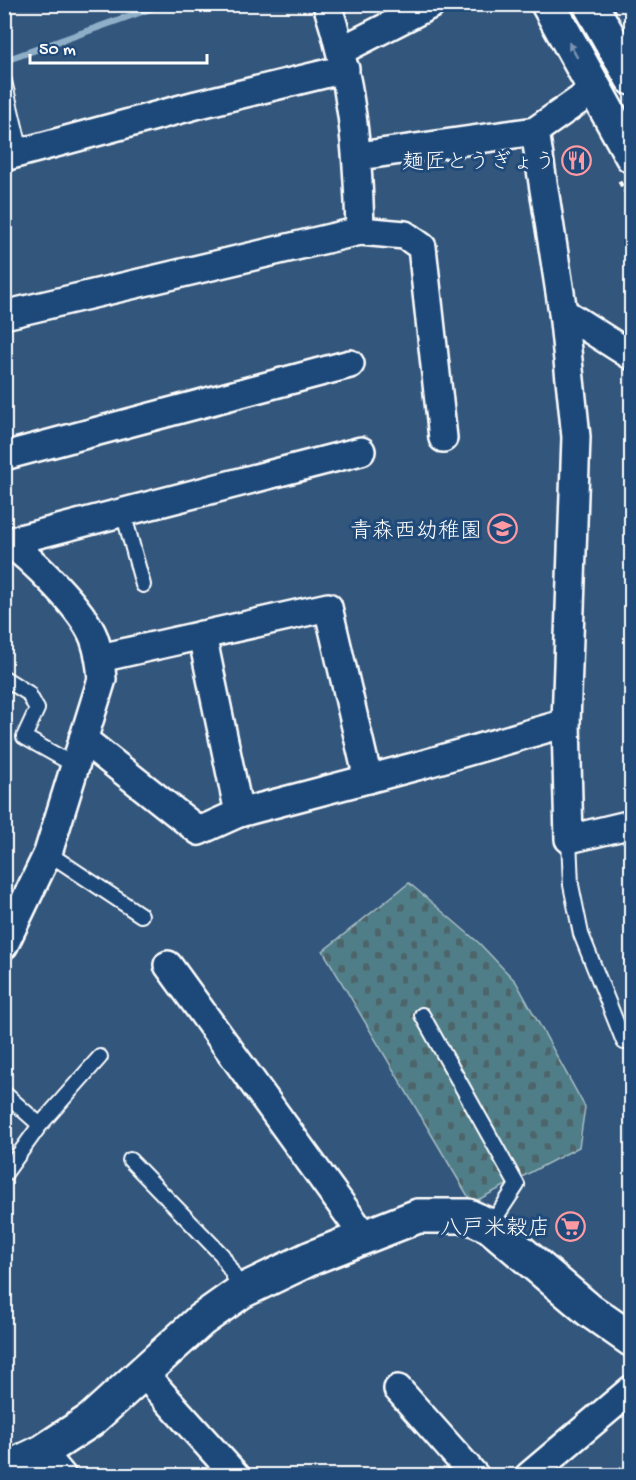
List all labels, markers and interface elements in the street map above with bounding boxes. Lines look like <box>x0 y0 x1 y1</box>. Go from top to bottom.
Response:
scale bar <box>30 27 207 65</box>
text: 50 m <box>39 40 76 61</box>
one-way arrow <box>568 41 578 58</box>
restaurant icon: 麺匠とうぎょう <box>561 144 593 176</box>
place label: 麺匠とうぎょう <box>402 150 556 177</box>
school or university icon: 青森西幼稚園 <box>487 513 519 545</box>
place label: 青森西幼稚園 <box>350 519 482 546</box>
supermarket icon: 八戸米穀店 <box>555 1210 587 1242</box>
place label: 八戸米穀店 <box>440 1216 550 1243</box>

